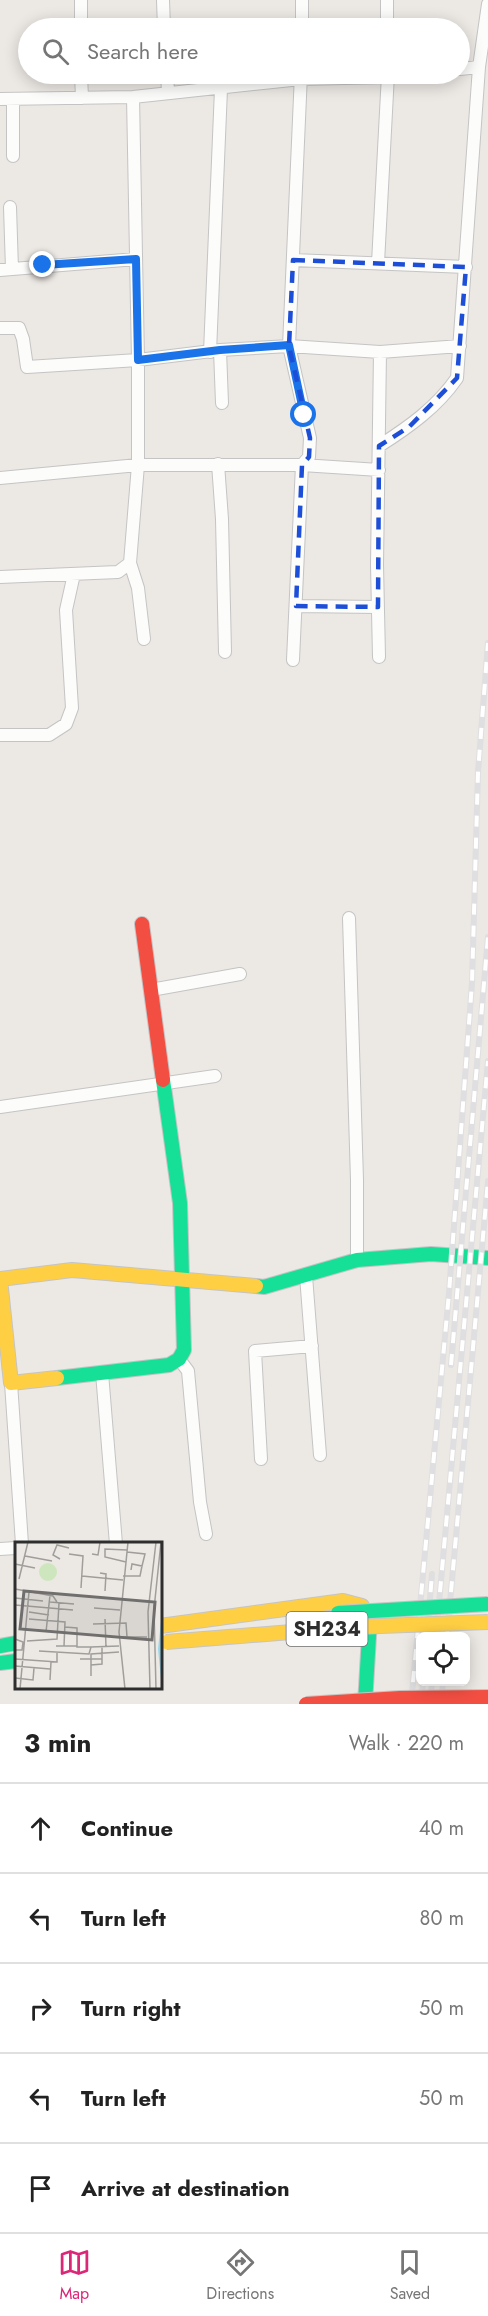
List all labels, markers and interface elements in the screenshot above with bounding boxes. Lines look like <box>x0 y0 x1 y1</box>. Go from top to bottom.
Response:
search box <box>18 18 470 84</box>
icon: search <box>39 35 72 68</box>
text: Search here <box>87 35 198 67</box>
route end <box>29 251 55 277</box>
route start <box>290 401 316 427</box>
inset map <box>15 1542 162 1689</box>
road number: SH234 <box>286 1612 368 1646</box>
map controls <box>416 1632 470 1686</box>
button: locate <box>416 1632 470 1686</box>
text: 3 min <box>24 1724 91 1762</box>
text: Walk · 220 m <box>349 1729 464 1758</box>
icon: ahead <box>24 1812 57 1845</box>
text: Continue <box>81 1812 173 1844</box>
text: 40 m <box>419 1814 464 1843</box>
icon: left <box>24 1902 57 1935</box>
text: Turn left <box>81 1902 166 1934</box>
text: 80 m <box>419 1904 464 1933</box>
icon: right <box>24 1992 57 2025</box>
text: Turn right <box>81 1992 181 2024</box>
text: 50 m <box>419 1994 464 2023</box>
icon: left <box>24 2082 57 2115</box>
text: Turn left <box>81 2082 166 2114</box>
text: 50 m <box>419 2084 464 2113</box>
icon: arrive <box>24 2172 57 2205</box>
text: Arrive at destination <box>81 2172 290 2204</box>
tab: Map <box>58 2246 91 2305</box>
tab: Directions <box>206 2246 274 2305</box>
tab: Saved <box>390 2246 430 2305</box>

